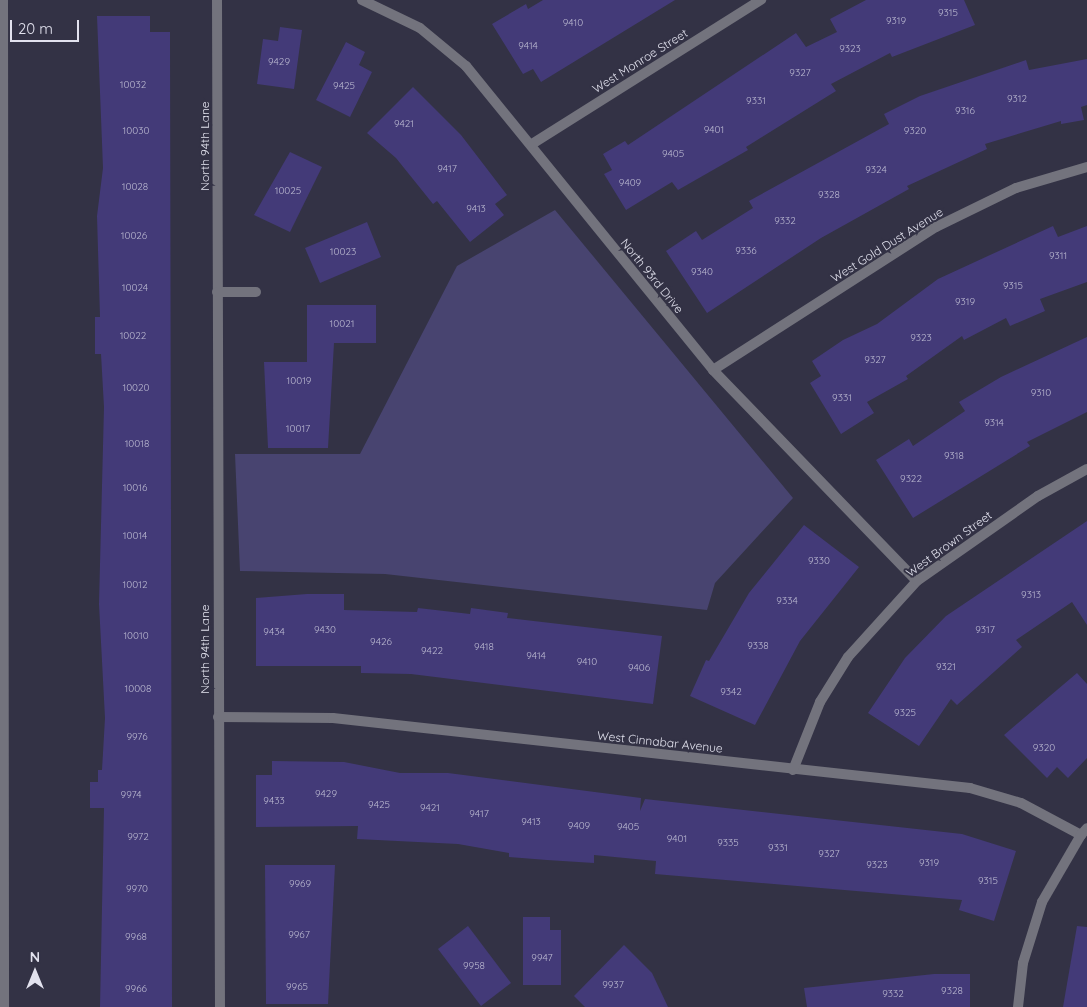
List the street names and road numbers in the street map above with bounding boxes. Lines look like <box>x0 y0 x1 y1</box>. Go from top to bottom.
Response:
street label: West Monroe Street <box>590 26 690 96</box>
street label: North 94th Lane <box>198 101 212 191</box>
street label: West Gold Dust Avenue <box>828 205 946 285</box>
street label: North 93rd Drive <box>618 236 686 316</box>
street label: West Brown Street <box>903 508 995 580</box>
street label: North 94th Lane <box>198 604 212 694</box>
street label: West Cinnabar Avenue <box>596 728 724 756</box>

